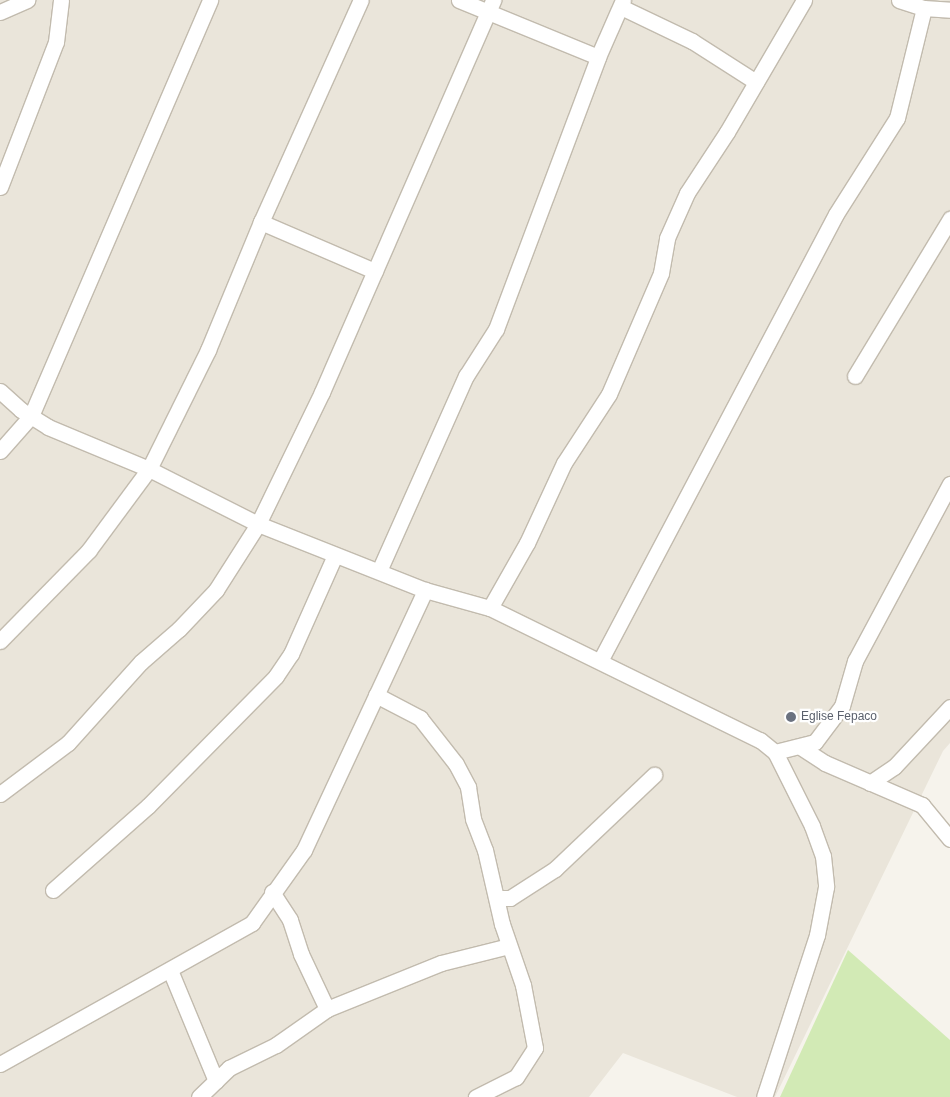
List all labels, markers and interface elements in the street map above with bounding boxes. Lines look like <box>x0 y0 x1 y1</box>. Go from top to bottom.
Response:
place label: Eglise Fepaco <box>801 710 877 724</box>
marker: Eglise Fepaco <box>785 711 797 723</box>

